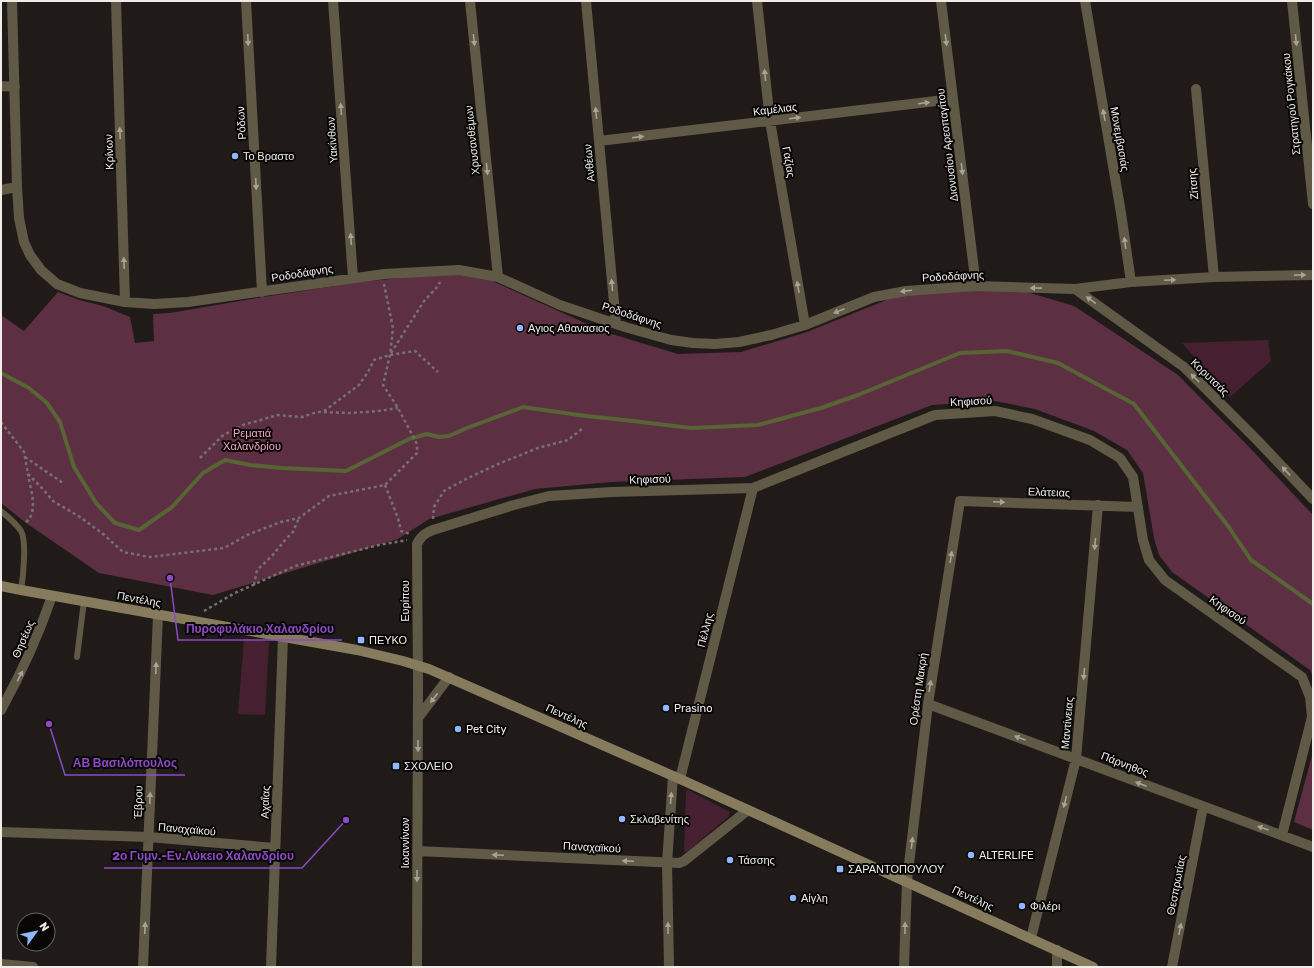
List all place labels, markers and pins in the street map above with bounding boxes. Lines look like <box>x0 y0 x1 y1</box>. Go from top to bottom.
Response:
place label: Το Βραστο <box>243 150 294 163</box>
marker: Το Βραστο <box>230 151 240 161</box>
place label: Αγιος Αθανασιος <box>528 322 610 335</box>
marker: Αγιος Αθανασιος <box>515 323 525 333</box>
callout: Πυροφυλάκιο Χαλανδρίου <box>178 616 342 640</box>
place label: ΠΕΥΚΟ <box>369 634 408 647</box>
marker: ΠΕΥΚΟ <box>356 635 366 645</box>
place label: Prasino <box>674 702 712 715</box>
marker: Prasino <box>661 703 671 713</box>
place label: Pet City <box>466 723 506 736</box>
marker: Pet City <box>453 724 463 734</box>
callout: ΑΒ Βασιλόπουλος <box>65 751 185 775</box>
place label: ΣΧΟΛΕΙΟ <box>404 760 453 773</box>
marker: ΣΧΟΛΕΙΟ <box>391 761 401 771</box>
place label: Σκλαβενίτης <box>630 813 689 826</box>
marker: Σκλαβενίτης <box>617 814 627 824</box>
callout: 2ο Γυμν.-Εν.Λύκειο Χαλανδρίου <box>104 844 302 868</box>
place label: ALTERLIFE <box>979 849 1034 862</box>
marker: ALTERLIFE <box>966 850 976 860</box>
place label: Τάσσης <box>738 854 775 867</box>
marker: Τάσσης <box>725 855 735 865</box>
place label: ΣΑΡΑΝΤΟΠΟΥΛΟΥ <box>848 863 945 876</box>
marker: ΣΑΡΑΝΤΟΠΟΥΛΟΥ <box>835 864 845 874</box>
place label: Αίγλη <box>801 892 828 905</box>
marker: Αίγλη <box>788 893 798 903</box>
place label: Φιλέρι <box>1030 900 1061 913</box>
marker: Φιλέρι <box>1017 901 1027 911</box>

